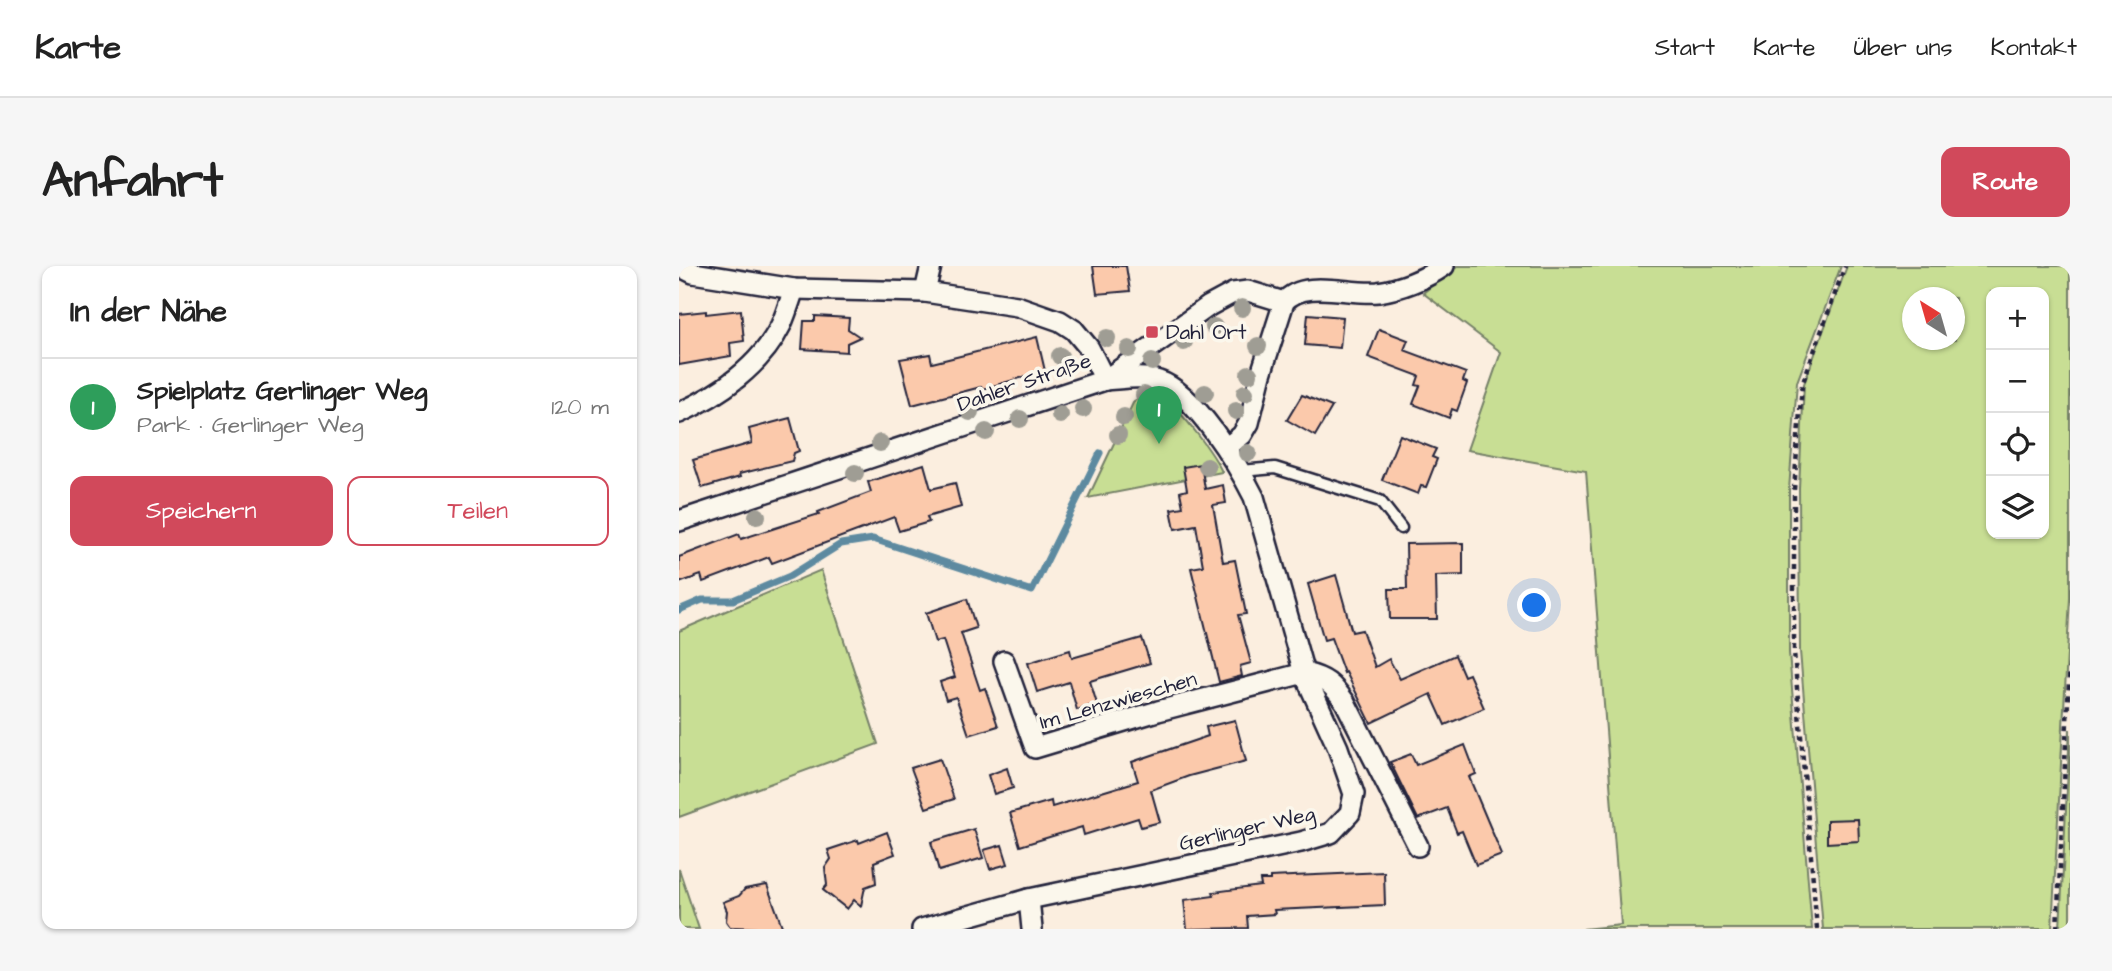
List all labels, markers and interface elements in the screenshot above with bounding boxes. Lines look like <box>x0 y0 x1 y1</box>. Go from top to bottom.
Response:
text: Karte <box>35 25 121 71</box>
text: Start <box>1655 31 1715 65</box>
text: Karte <box>1753 31 1816 65</box>
text: Über uns <box>1854 31 1953 65</box>
text: Kontakt <box>1991 31 2077 65</box>
button: Route <box>1941 147 2070 217</box>
text: Anfahrt <box>42 148 223 216</box>
north arrow <box>1902 287 1965 350</box>
map controls <box>1986 287 2049 539</box>
button: + <box>1986 287 2049 350</box>
text: In der Nähe <box>70 291 227 333</box>
place label: Dahl Ort <box>1166 318 1247 347</box>
marker: Dahl Ort <box>1144 324 1160 340</box>
street label: Dahler Straße <box>953 346 1095 419</box>
button: − <box>1986 350 2049 413</box>
text: Spielplatz Gerlinger Weg <box>137 373 427 409</box>
pin: 1 <box>1136 386 1182 444</box>
text: 1 <box>92 391 94 423</box>
text: 120 m <box>551 391 609 423</box>
text: Park · Gerlinger Weg <box>137 409 364 441</box>
button: locate <box>1986 413 2049 476</box>
button: Speichern <box>70 476 333 546</box>
button: Teilen <box>347 476 609 546</box>
button: layers <box>1986 476 2049 539</box>
your location <box>1517 588 1551 622</box>
street label: Im Lenzwieschen <box>1036 664 1200 737</box>
street label: Gerlinger Weg <box>1176 799 1319 860</box>

